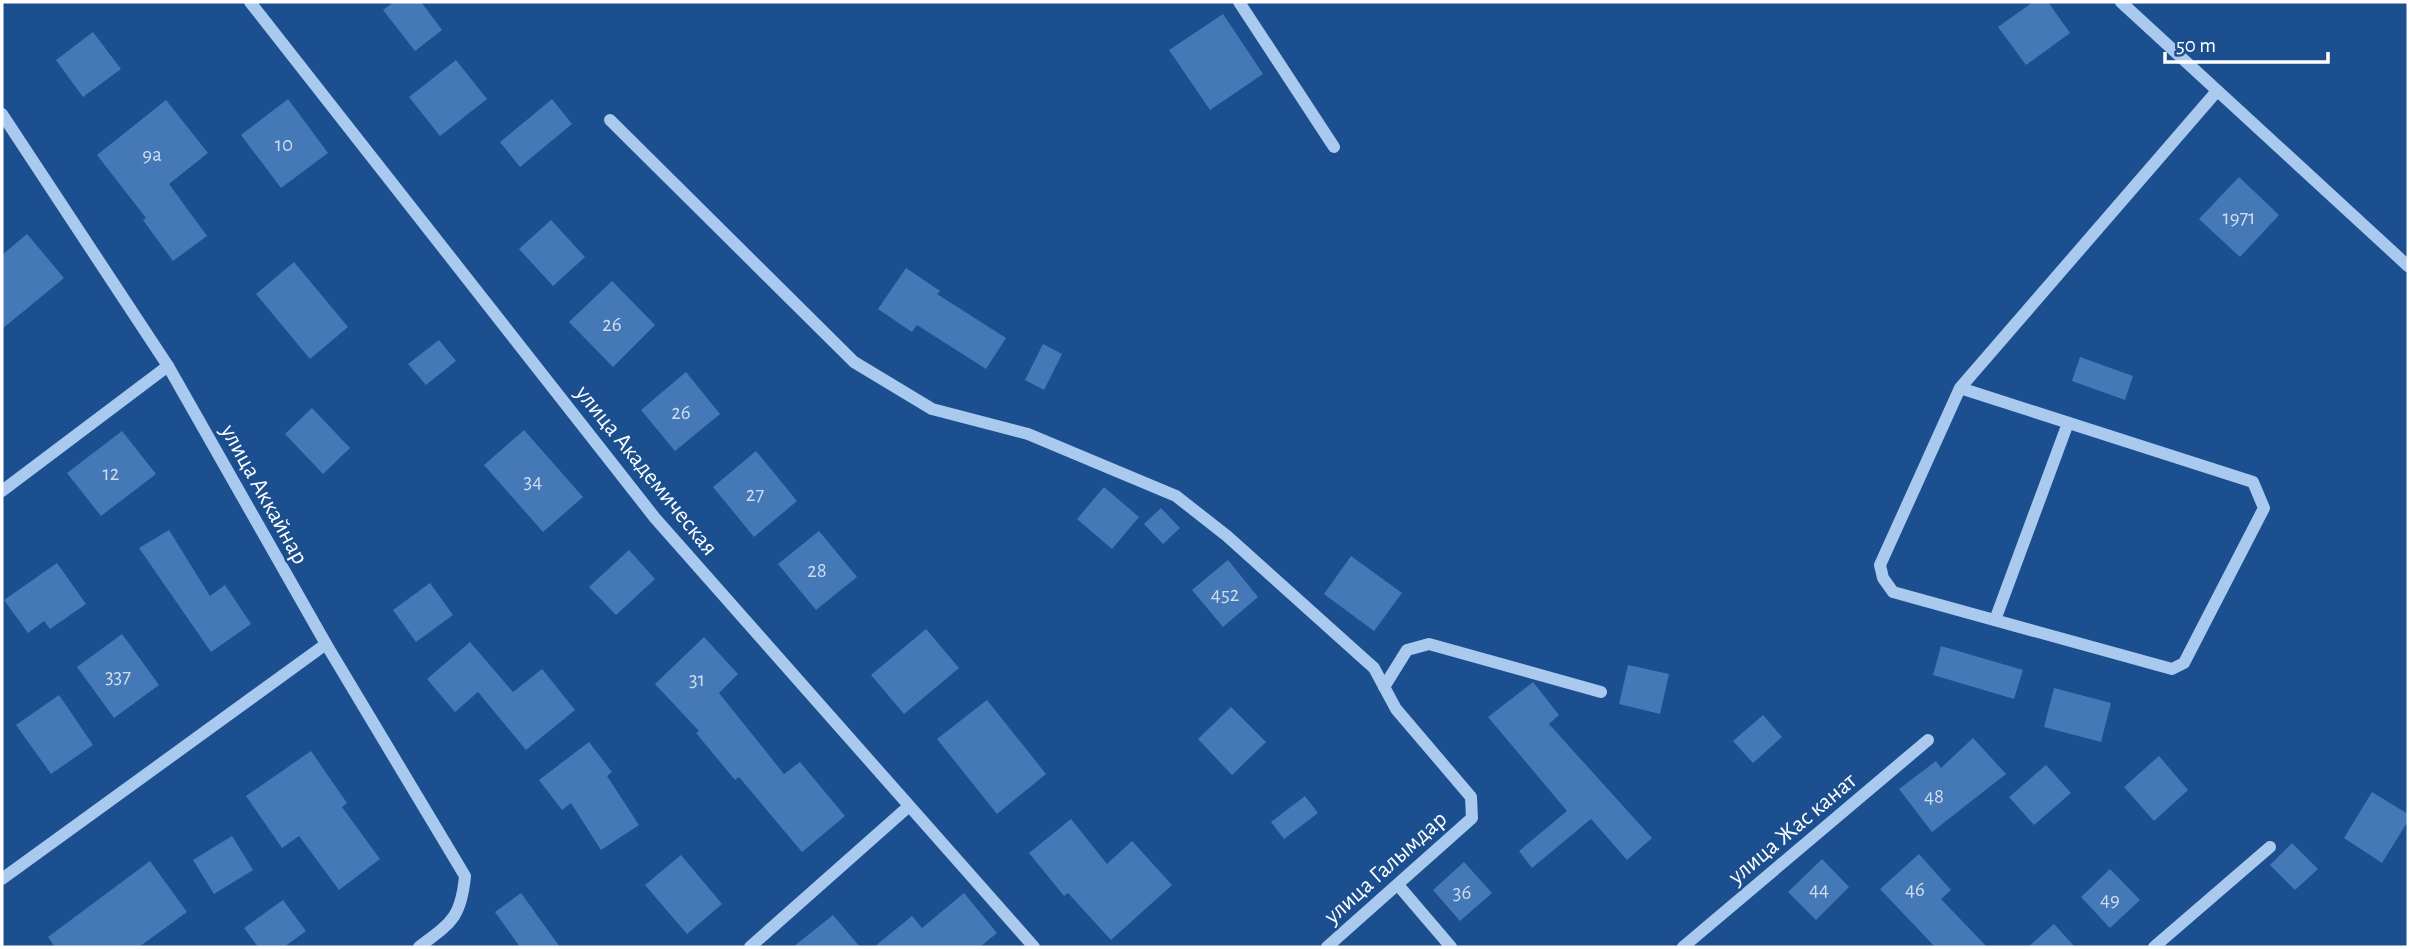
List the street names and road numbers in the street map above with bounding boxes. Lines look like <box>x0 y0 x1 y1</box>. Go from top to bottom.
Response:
street label: улица Академическая <box>570 380 722 560</box>
street label: улица Аккайнар <box>215 420 312 568</box>
street label: улица Жас канат <box>1723 768 1861 890</box>
street label: улица Галымдар <box>1319 807 1452 930</box>

